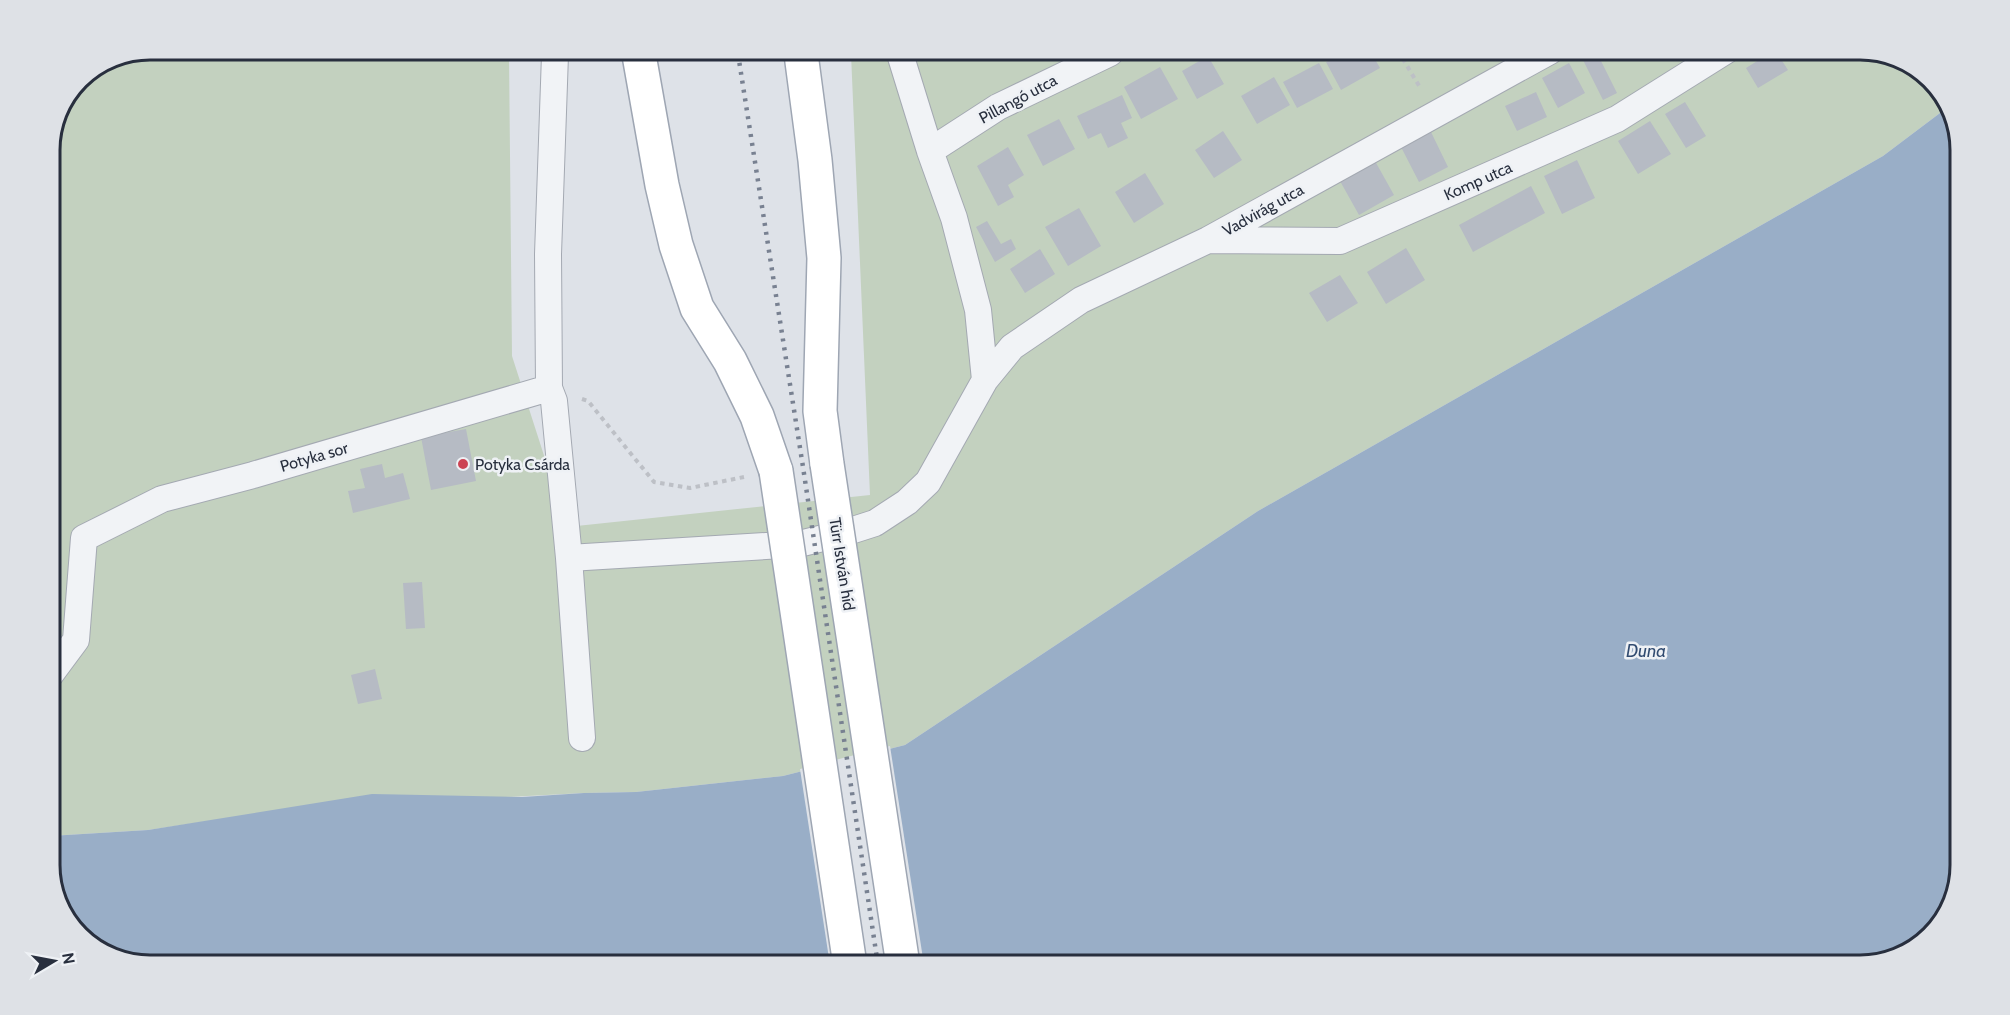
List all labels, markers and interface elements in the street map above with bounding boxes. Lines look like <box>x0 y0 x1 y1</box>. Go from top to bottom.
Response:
street label: Pillangó utca <box>976 70 1061 127</box>
street label: Komp utca <box>1441 157 1515 204</box>
street label: Vadvirág utca <box>1219 180 1307 240</box>
street label: Potyka sor <box>278 438 351 476</box>
place label: Potyka Csárda <box>475 455 570 474</box>
marker: Potyka Csárda <box>456 457 470 471</box>
street label: Türr István híd <box>825 516 859 612</box>
water label: Duna <box>1626 640 1666 662</box>
north arrow <box>24 931 84 991</box>
text: N <box>58 951 79 966</box>

